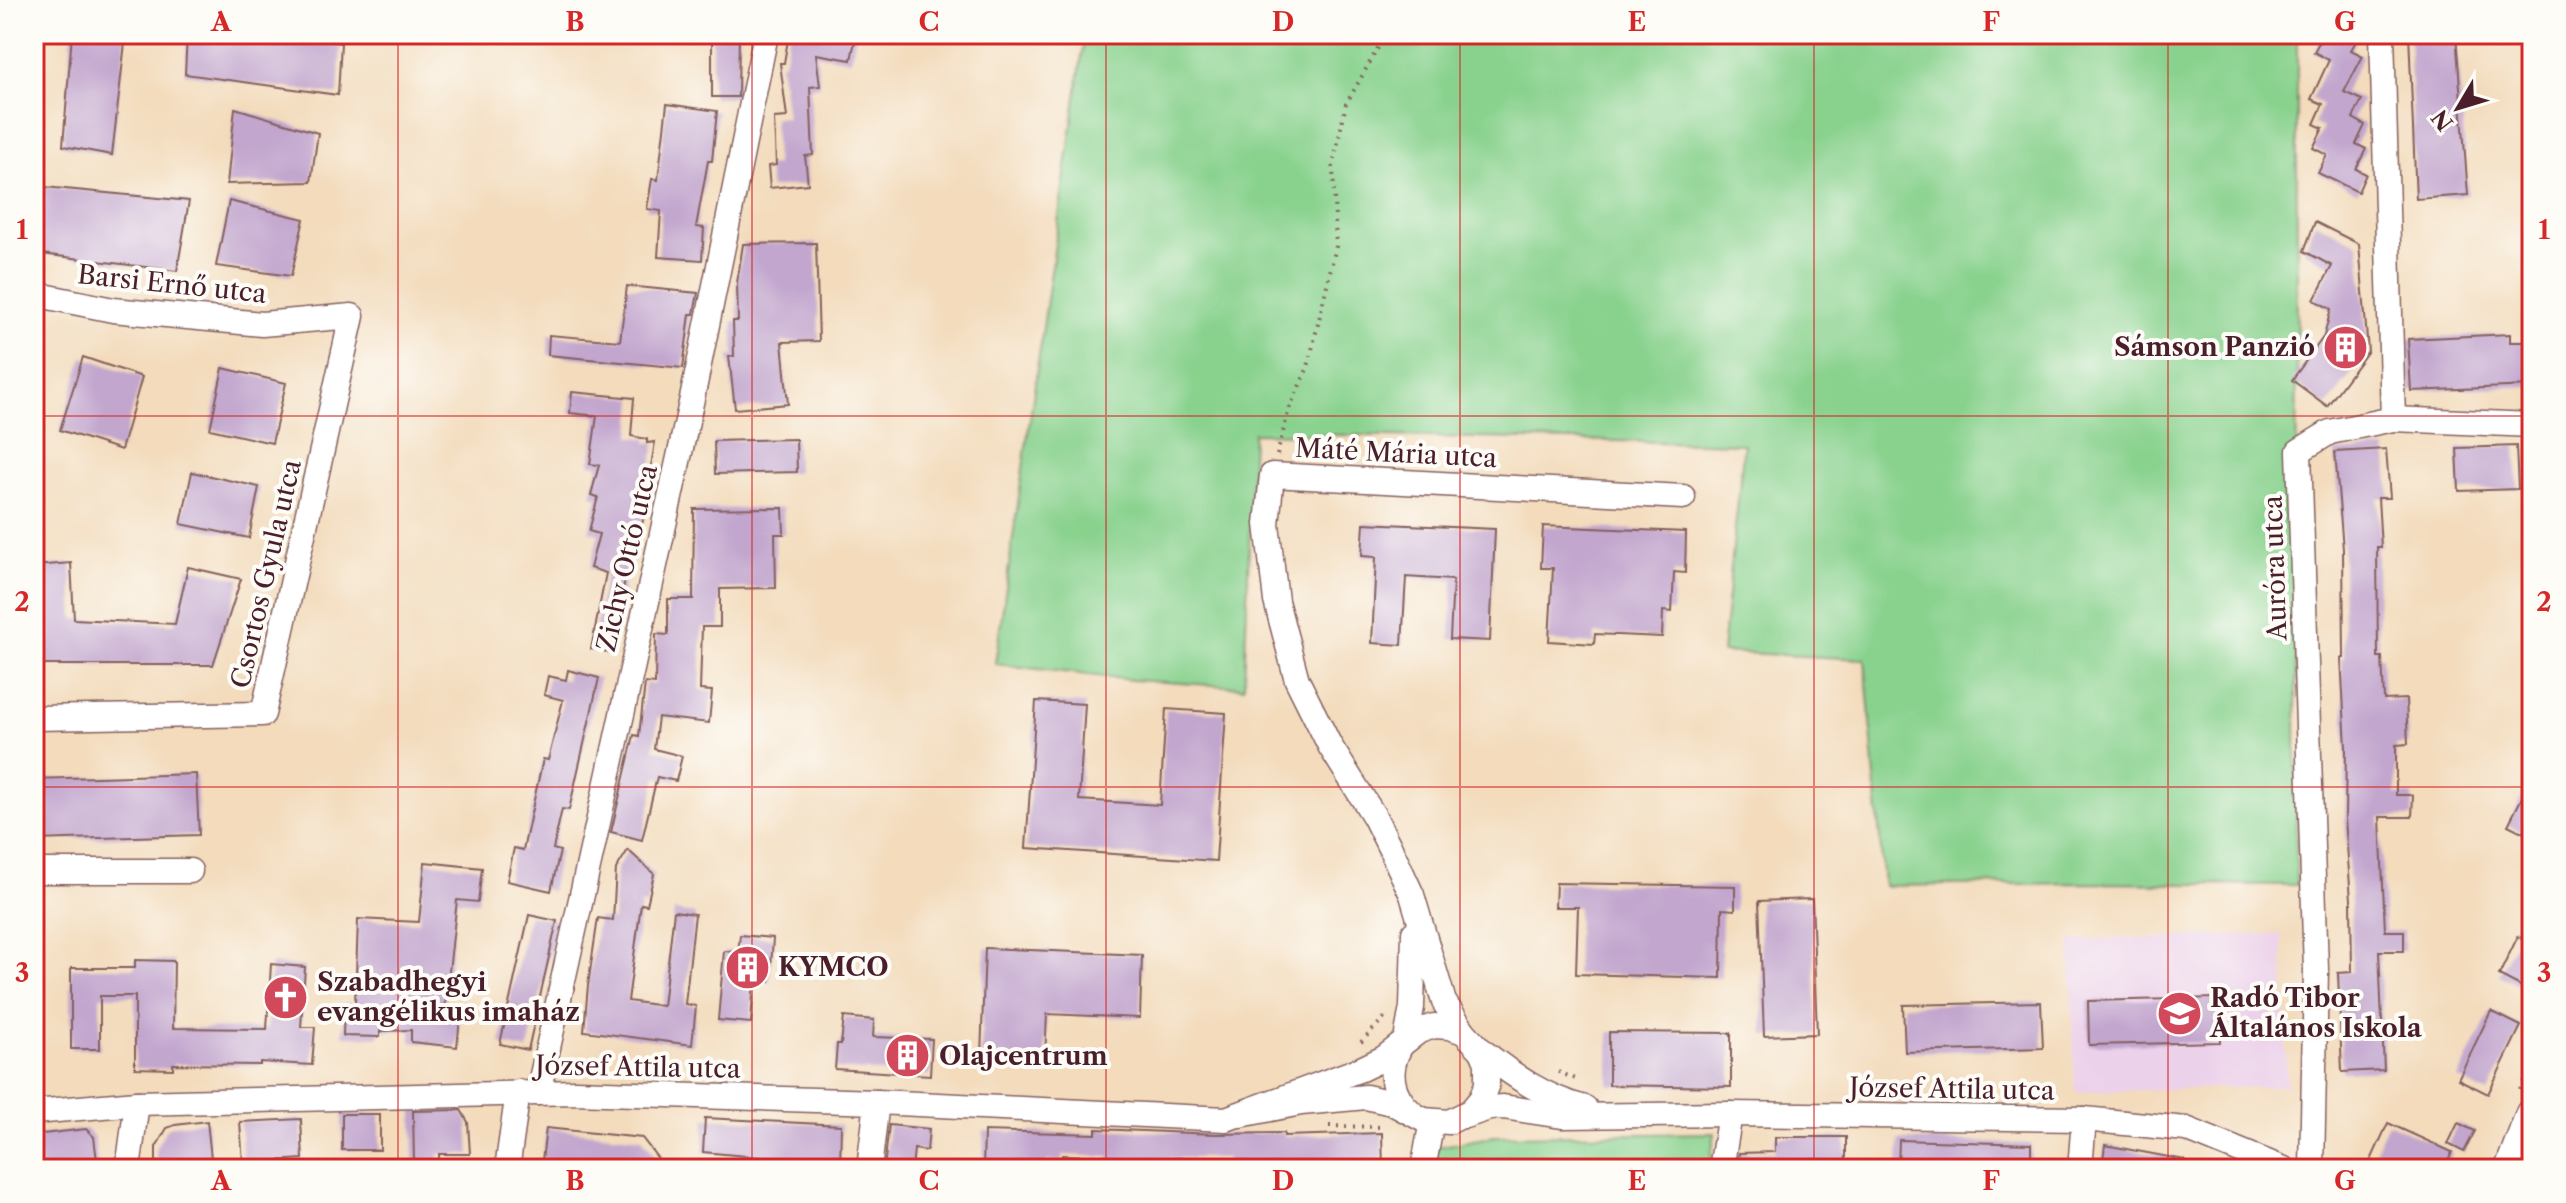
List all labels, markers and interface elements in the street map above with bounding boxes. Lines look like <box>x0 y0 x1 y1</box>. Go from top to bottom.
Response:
text: A <box>210 6 232 38</box>
text: B <box>565 6 585 38</box>
text: C <box>919 6 939 38</box>
text: D <box>1272 6 1294 38</box>
text: E <box>1628 6 1646 38</box>
text: F <box>1982 6 2000 38</box>
text: G <box>2334 6 2356 38</box>
north arrow <box>2418 68 2498 148</box>
text: N <box>2426 104 2459 136</box>
text: 1 <box>16 214 28 246</box>
text: 1 <box>2538 214 2550 246</box>
street label: Barsi Ernő utca <box>76 258 268 310</box>
building icon: Sámson Panzió <box>2322 323 2370 371</box>
place label: Sámson Panzió <box>2114 331 2315 363</box>
street label: Máté Mária utca <box>1294 432 1498 474</box>
street label: Csortos Gyula utca <box>224 456 308 691</box>
street label: Zichy Ottó utca <box>590 461 664 655</box>
street label: Auróra utca <box>2256 495 2294 642</box>
text: 2 <box>14 586 30 618</box>
text: 2 <box>2536 586 2552 618</box>
building icon: KYMCO <box>723 943 771 991</box>
place label: KYMCO <box>778 951 889 983</box>
text: 3 <box>15 957 29 989</box>
text: 3 <box>2537 957 2551 989</box>
place label: Szabadhegyi evangélikus imaház <box>317 966 580 1028</box>
church icon: Szabadhegyi evangélikus imaház <box>262 973 310 1021</box>
place label: Radó Tibor Általános Iskola <box>2209 982 2423 1044</box>
school or university icon: Radó Tibor Általános Iskola <box>2155 989 2203 1037</box>
building icon: Olajcentrum <box>884 1032 932 1080</box>
place label: Olajcentrum <box>939 1040 1108 1072</box>
street label: József Attila utca <box>531 1049 741 1085</box>
street label: József Attila utca <box>1845 1071 2055 1107</box>
text: A <box>210 1165 232 1197</box>
text: B <box>565 1165 585 1197</box>
text: C <box>919 1165 939 1197</box>
text: D <box>1272 1165 1294 1197</box>
text: E <box>1628 1165 1646 1197</box>
text: F <box>1982 1165 2000 1197</box>
text: G <box>2334 1165 2356 1197</box>

